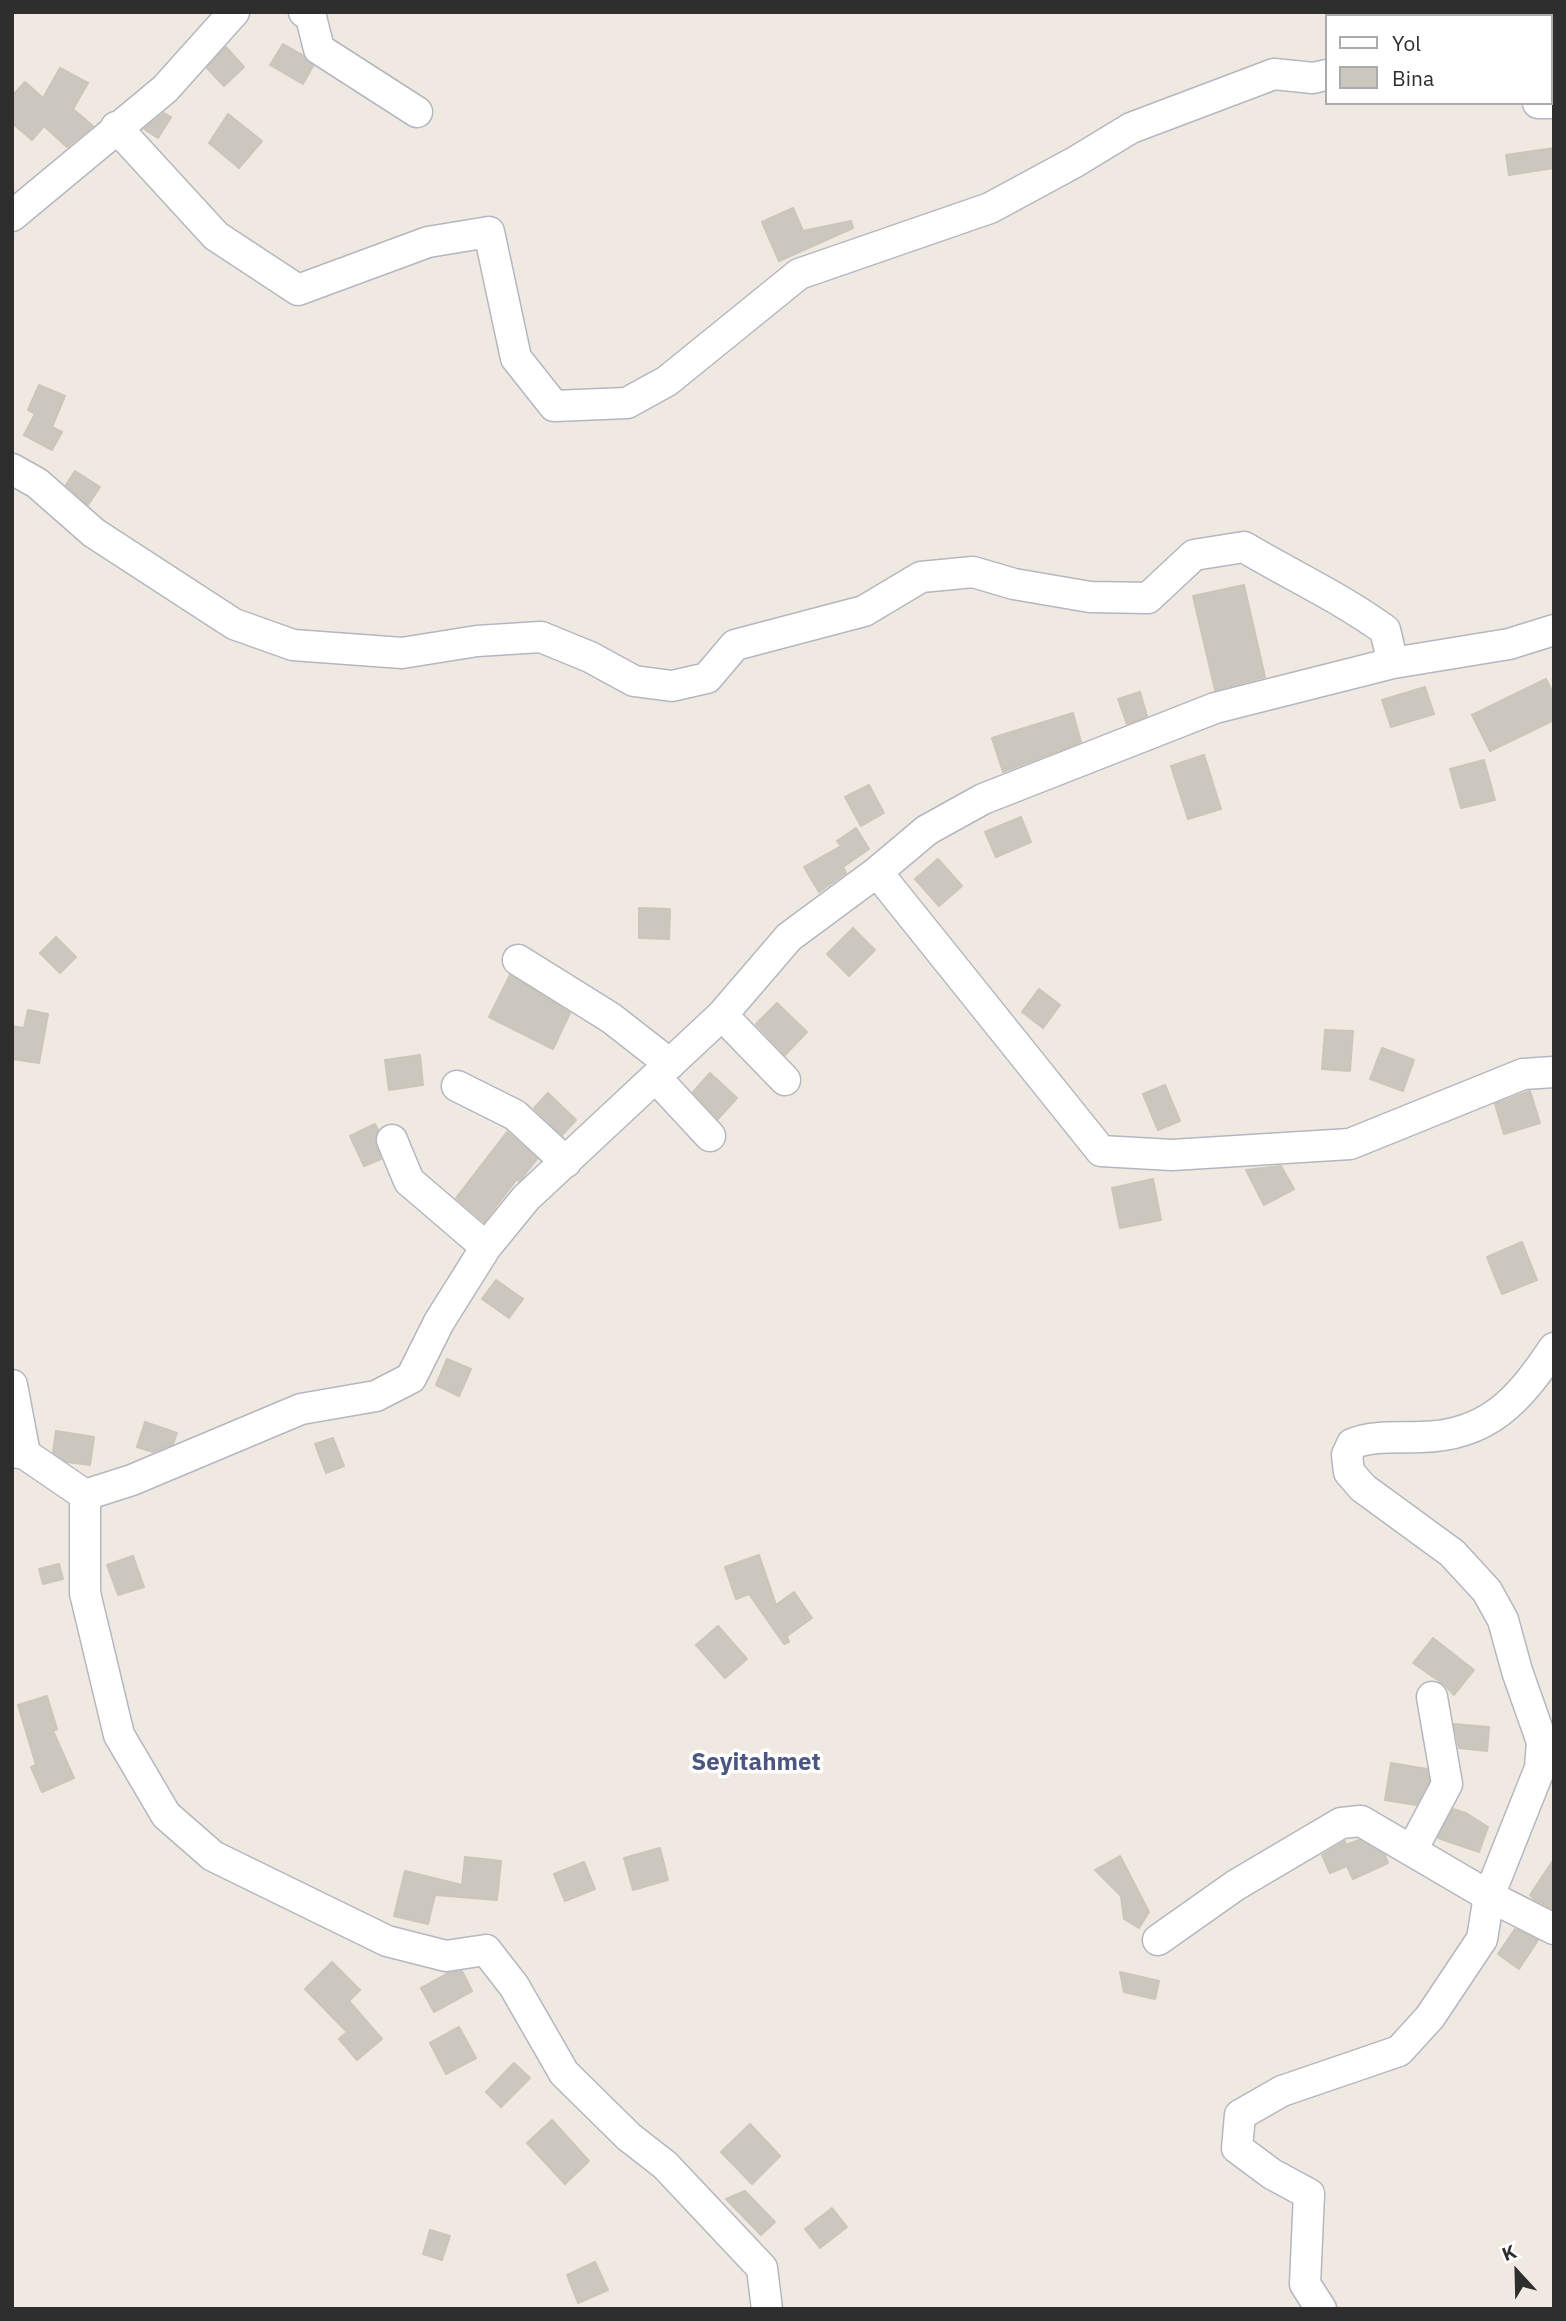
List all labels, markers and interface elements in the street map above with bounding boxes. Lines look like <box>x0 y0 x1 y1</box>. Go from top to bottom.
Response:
legend <box>1324 14 1552 105</box>
text: Yol <box>1392 29 1421 57</box>
text: Bina <box>1392 64 1434 92</box>
district label: Seyitahmet <box>691 1749 821 1777</box>
north arrow <box>1482 2237 1552 2307</box>
text: K <box>1498 2239 1520 2266</box>

